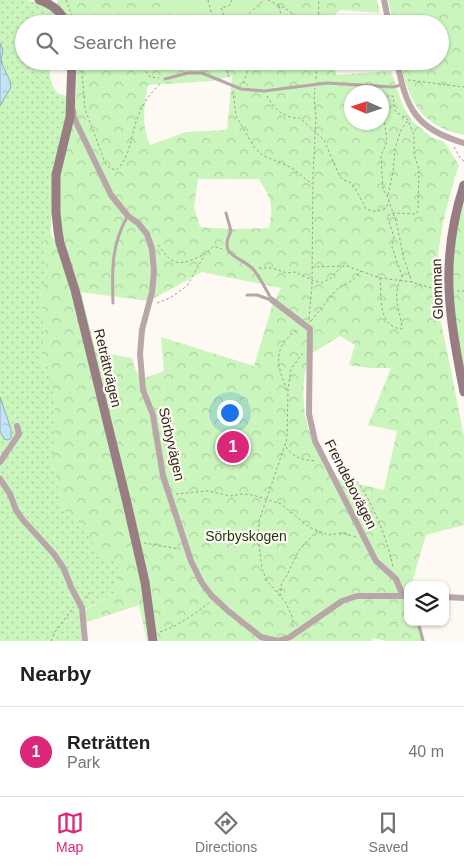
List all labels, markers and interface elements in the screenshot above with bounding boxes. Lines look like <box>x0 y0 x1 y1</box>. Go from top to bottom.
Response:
search box <box>15 15 449 70</box>
icon: search <box>33 29 61 57</box>
text: Search here <box>73 32 177 53</box>
north arrow <box>344 85 389 130</box>
street label: Glomman <box>428 258 446 320</box>
street label: Reträttvägen <box>91 327 125 409</box>
your location <box>217 400 243 426</box>
street label: Sörbyvägen <box>156 406 188 482</box>
pin: 1 <box>217 428 249 466</box>
street label: Frendebovägen <box>322 437 380 531</box>
park label: Sörbyskogen <box>205 528 287 544</box>
map controls <box>404 581 449 626</box>
button: layers <box>404 581 449 626</box>
text: Nearby <box>20 662 91 685</box>
text: Reträtten <box>67 732 150 753</box>
text: 1 <box>32 743 40 760</box>
text: 40 m <box>408 743 444 760</box>
text: Park <box>67 754 100 771</box>
tab: Map <box>56 809 84 855</box>
tab: Directions <box>195 809 257 855</box>
tab: Saved <box>369 809 408 855</box>

